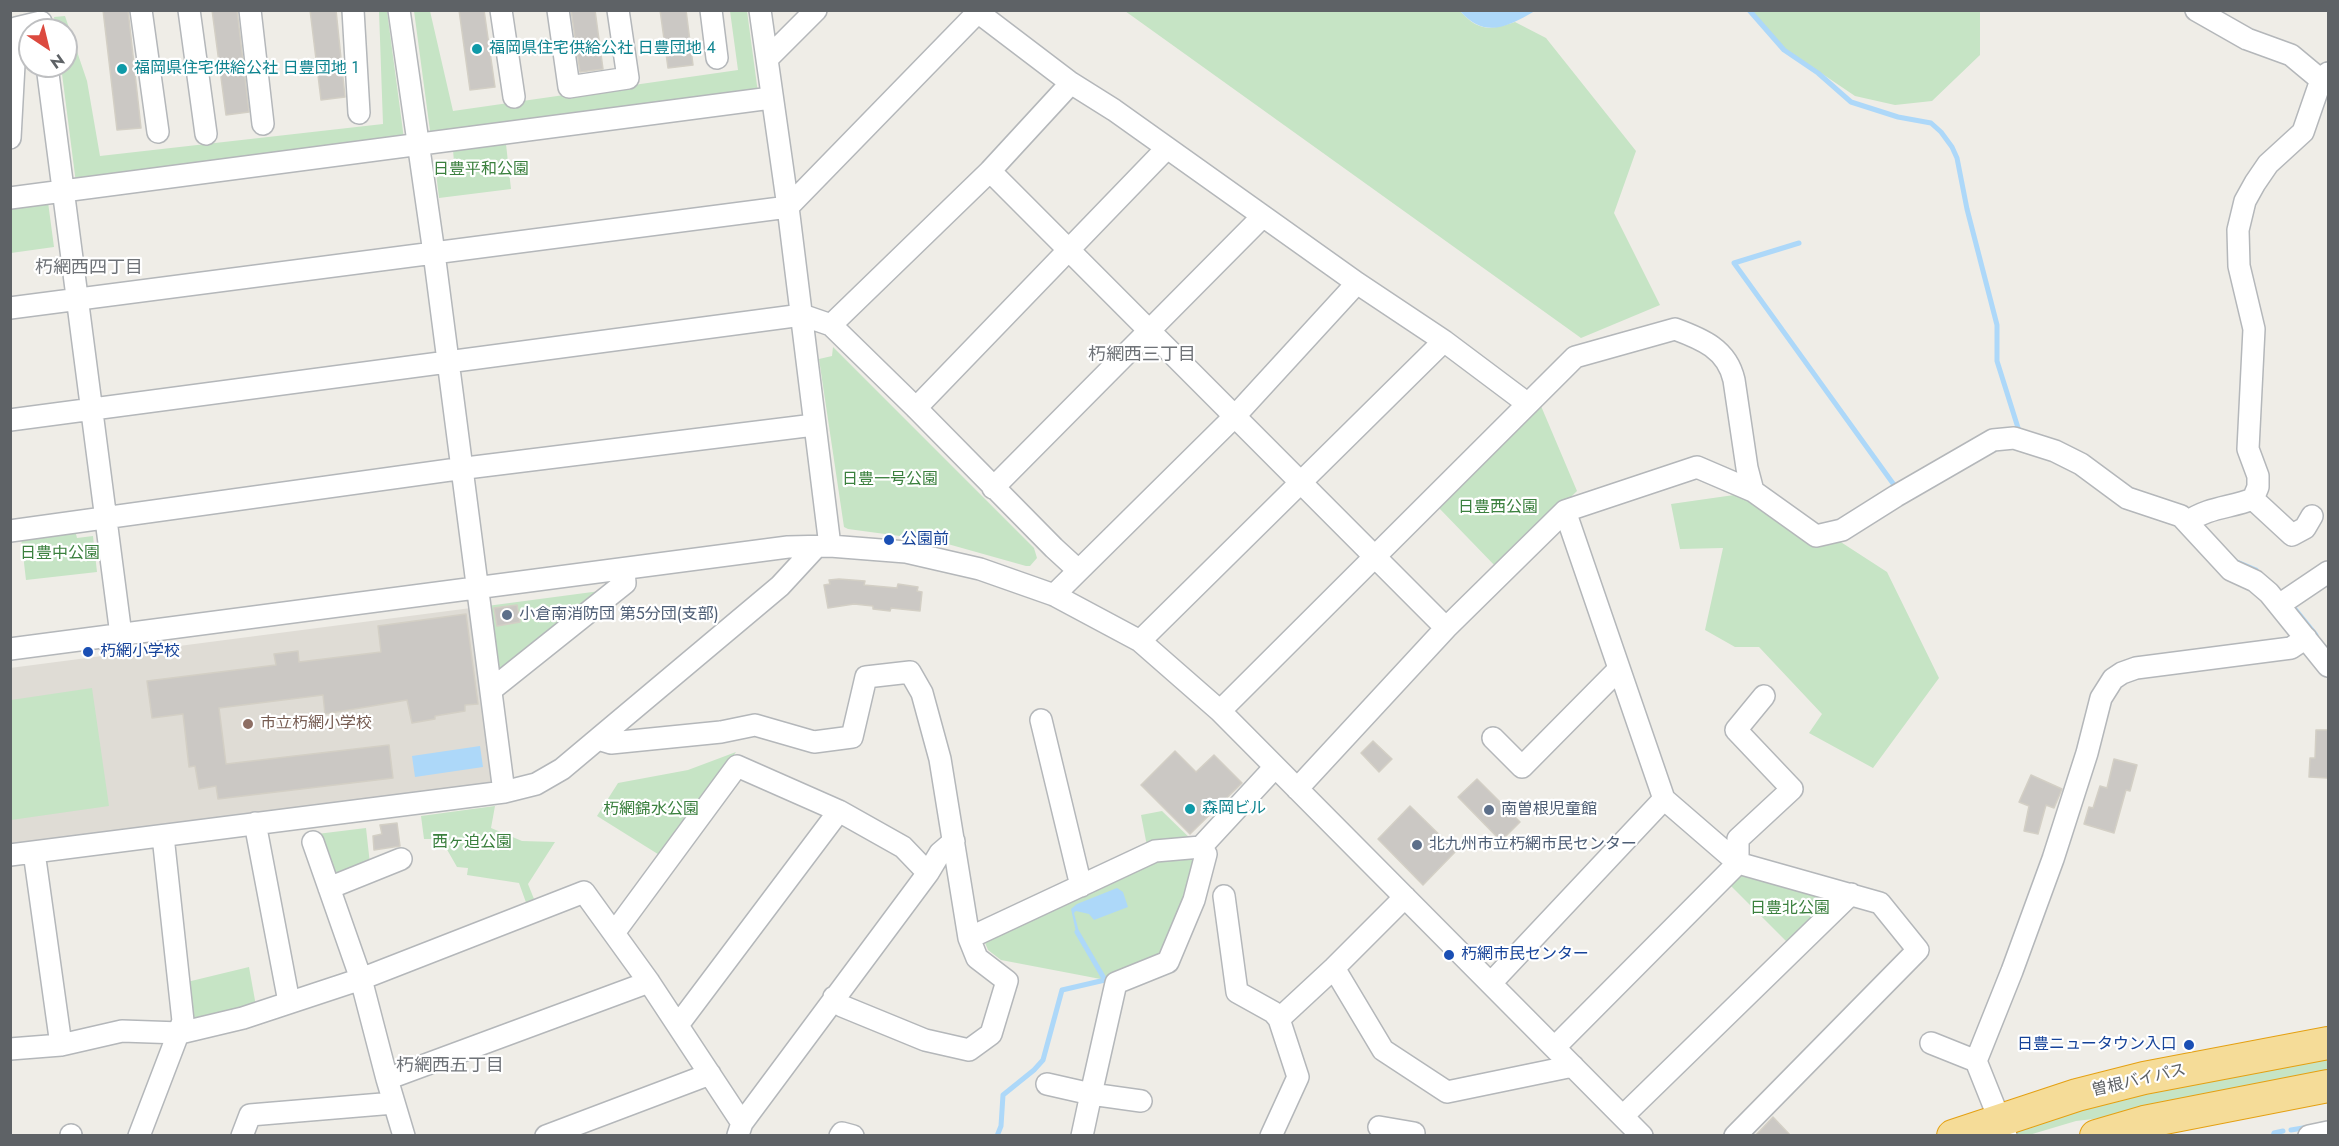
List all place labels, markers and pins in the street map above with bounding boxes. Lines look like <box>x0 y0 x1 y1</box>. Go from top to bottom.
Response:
place label: 福岡県住宅供給公社 日豊団地 4 <box>489 39 716 59</box>
marker: 福岡県住宅供給公社 日豊団地 4 <box>470 42 484 56</box>
place label: 福岡県住宅供給公社 日豊団地 1 <box>134 59 359 79</box>
marker: 福岡県住宅供給公社 日豊団地 1 <box>115 62 129 76</box>
place label: 公園前 <box>901 530 949 550</box>
marker: 公園前 <box>882 533 896 547</box>
place label: 小倉南消防団 第5分団(支部) <box>519 605 719 625</box>
marker: 小倉南消防団 第5分団(支部) <box>500 608 514 622</box>
place label: 朽網小学校 <box>100 642 180 662</box>
marker: 朽網小学校 <box>81 645 95 659</box>
place label: 市立朽網小学校 <box>260 714 372 734</box>
marker: 市立朽網小学校 <box>241 717 255 731</box>
place label: 森岡ビル <box>1202 799 1266 819</box>
place label: 南曽根児童館 <box>1501 800 1597 820</box>
marker: 森岡ビル <box>1183 802 1197 816</box>
marker: 南曽根児童館 <box>1482 803 1496 817</box>
place label: 北九州市立朽網市民センター <box>1429 835 1637 855</box>
marker: 北九州市立朽網市民センター <box>1410 838 1424 852</box>
place label: 朽網市民センター <box>1461 945 1589 965</box>
marker: 朽網市民センター <box>1442 948 1456 962</box>
place label: 日豊ニュータウン入口 <box>2017 1035 2177 1055</box>
marker: 日豊ニュータウン入口 <box>2182 1038 2196 1052</box>

